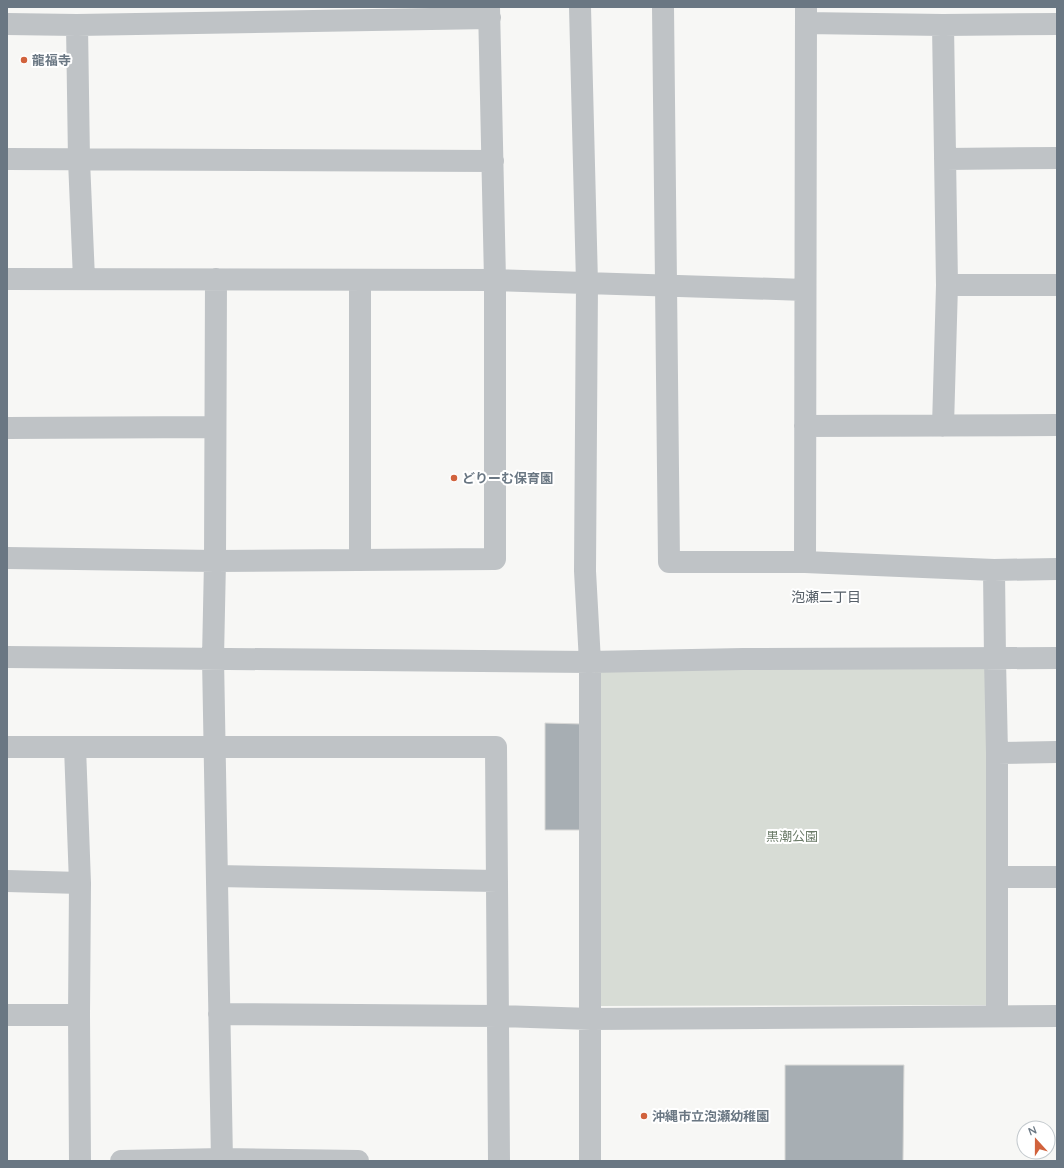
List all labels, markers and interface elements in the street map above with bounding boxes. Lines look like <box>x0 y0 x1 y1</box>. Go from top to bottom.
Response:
place label: 龍福寺 <box>32 52 71 68</box>
marker: 龍福寺 <box>19 55 29 65</box>
place label: どりーむ保育園 <box>462 470 553 486</box>
marker: どりーむ保育園 <box>449 473 459 483</box>
district label: 泡瀬二丁目 <box>791 588 861 606</box>
park label: 黒潮公園 <box>766 828 818 844</box>
place label: 沖縄市立泡瀬幼稚園 <box>652 1108 769 1124</box>
marker: 沖縄市立泡瀬幼稚園 <box>639 1111 649 1121</box>
north arrow <box>1016 1120 1056 1160</box>
text: N <box>1026 1123 1039 1139</box>

